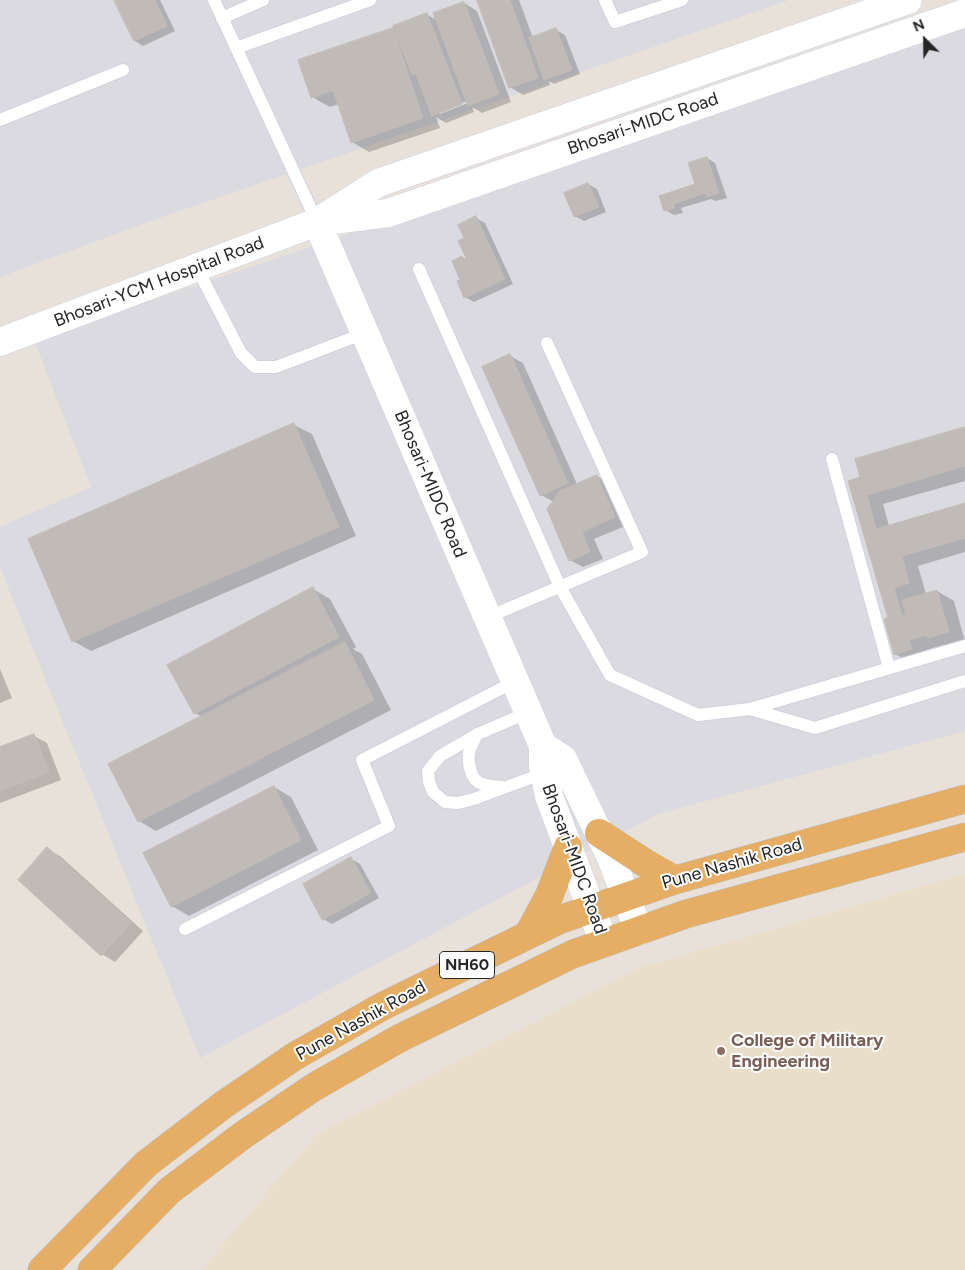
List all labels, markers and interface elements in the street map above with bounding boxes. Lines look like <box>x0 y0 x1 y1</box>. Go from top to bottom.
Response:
north arrow <box>900 15 950 65</box>
text: N <box>911 16 927 36</box>
street label: Bhosari-MIDC Road <box>565 88 721 160</box>
street label: Bhosari-YCM Hospital Road <box>51 232 267 332</box>
street label: Bhosari-MIDC Road <box>389 407 471 561</box>
street label: Bhosari-MIDC Road <box>537 781 611 937</box>
street label: Pune Nashik Road <box>659 834 805 894</box>
road number: NH60 <box>440 952 494 978</box>
street label: Pune Nashik Road <box>292 976 430 1066</box>
place label: College of Military Engineering <box>731 1030 883 1072</box>
marker: College of Military Engineering <box>715 1045 727 1057</box>

